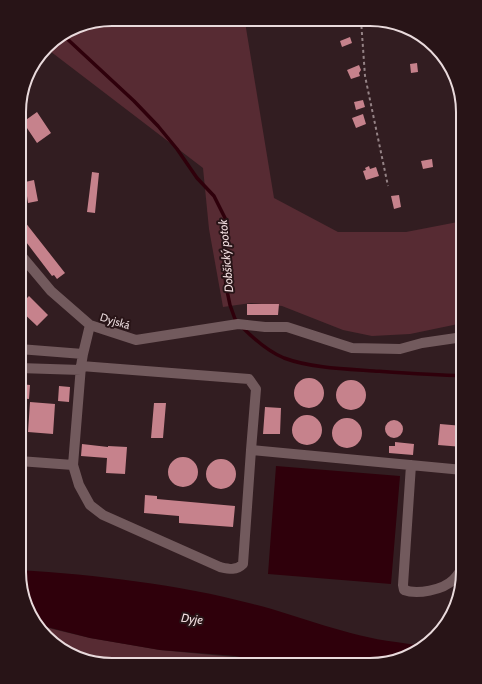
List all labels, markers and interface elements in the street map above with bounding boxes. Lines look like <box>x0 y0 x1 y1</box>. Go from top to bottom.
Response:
water label: Dobšický potok <box>215 218 236 293</box>
street label: Dyjská <box>98 310 132 332</box>
water label: Dyje <box>181 610 204 627</box>

